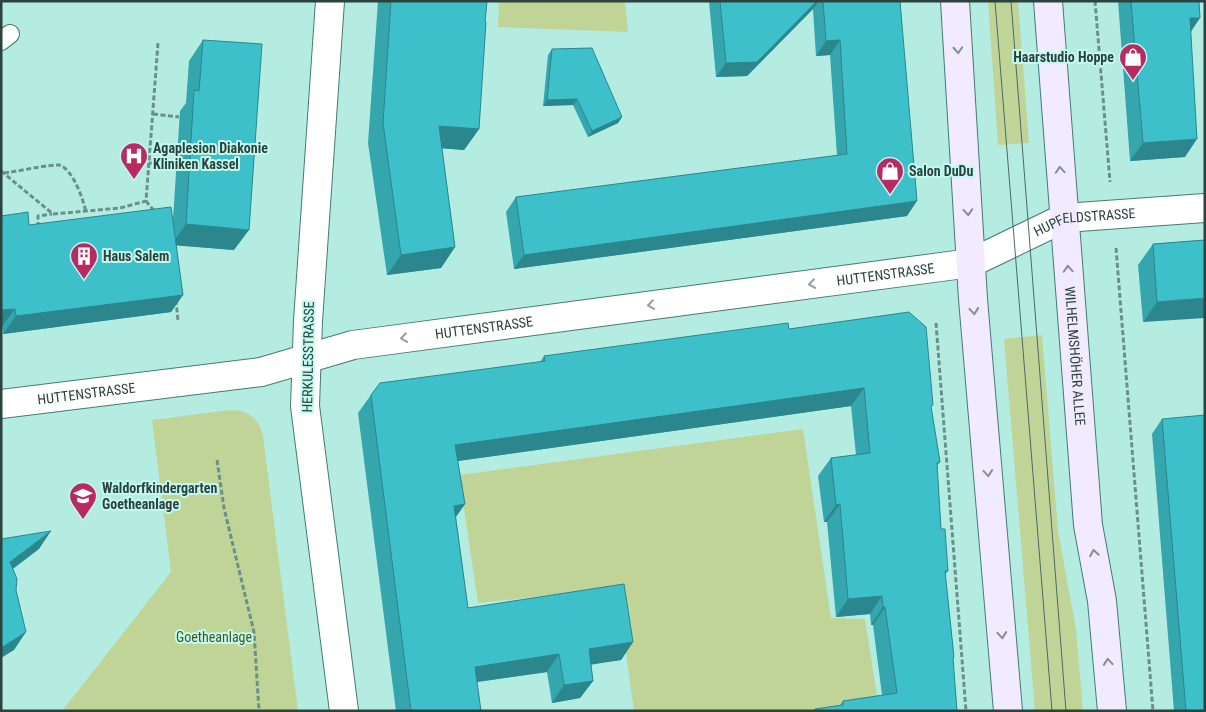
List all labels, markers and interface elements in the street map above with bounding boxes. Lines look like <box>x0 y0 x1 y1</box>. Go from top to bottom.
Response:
shop icon: Haarstudio Hoppe <box>1118 42 1148 81</box>
one-way arrow <box>952 46 963 54</box>
place label: Haarstudio Hoppe <box>1013 49 1114 65</box>
place label: Agaplesion Diakonie Kliniken Kassel <box>153 140 268 172</box>
hospital icon: Agaplesion Diakonie Kliniken Kassel <box>119 141 149 180</box>
shop icon: Salon DuDu <box>875 156 905 195</box>
place label: Salon DuDu <box>909 163 973 179</box>
one-way arrow <box>1055 165 1066 173</box>
street label: HUPFELDSTRASSE <box>1031 205 1136 239</box>
one-way arrow <box>962 208 973 216</box>
building icon: Haus Salem <box>69 241 99 280</box>
place label: Haus Salem <box>103 248 169 264</box>
street label: HUTTENSTRASSE <box>836 260 935 289</box>
one-way arrow <box>1063 265 1074 273</box>
one-way arrow <box>808 278 816 289</box>
street label: WILHELMSHÖHER ALLEE <box>1062 286 1088 426</box>
one-way arrow <box>647 300 656 310</box>
street label: HERKULESSTRASSE <box>299 301 317 413</box>
one-way arrow <box>968 308 979 316</box>
street label: HUTTENSTRASSE <box>434 313 534 342</box>
one-way arrow <box>399 332 407 343</box>
street label: HUTTENSTRASSE <box>36 380 136 407</box>
one-way arrow <box>982 470 993 478</box>
place label: Waldorfkindergarten Goetheanlage <box>102 480 218 512</box>
school or university icon: Waldorfkindergarten Goetheanlage <box>68 481 98 520</box>
one-way arrow <box>1089 548 1099 557</box>
park label: Goetheanlage <box>176 629 253 645</box>
one-way arrow <box>996 631 1007 639</box>
one-way arrow <box>1102 658 1113 666</box>

